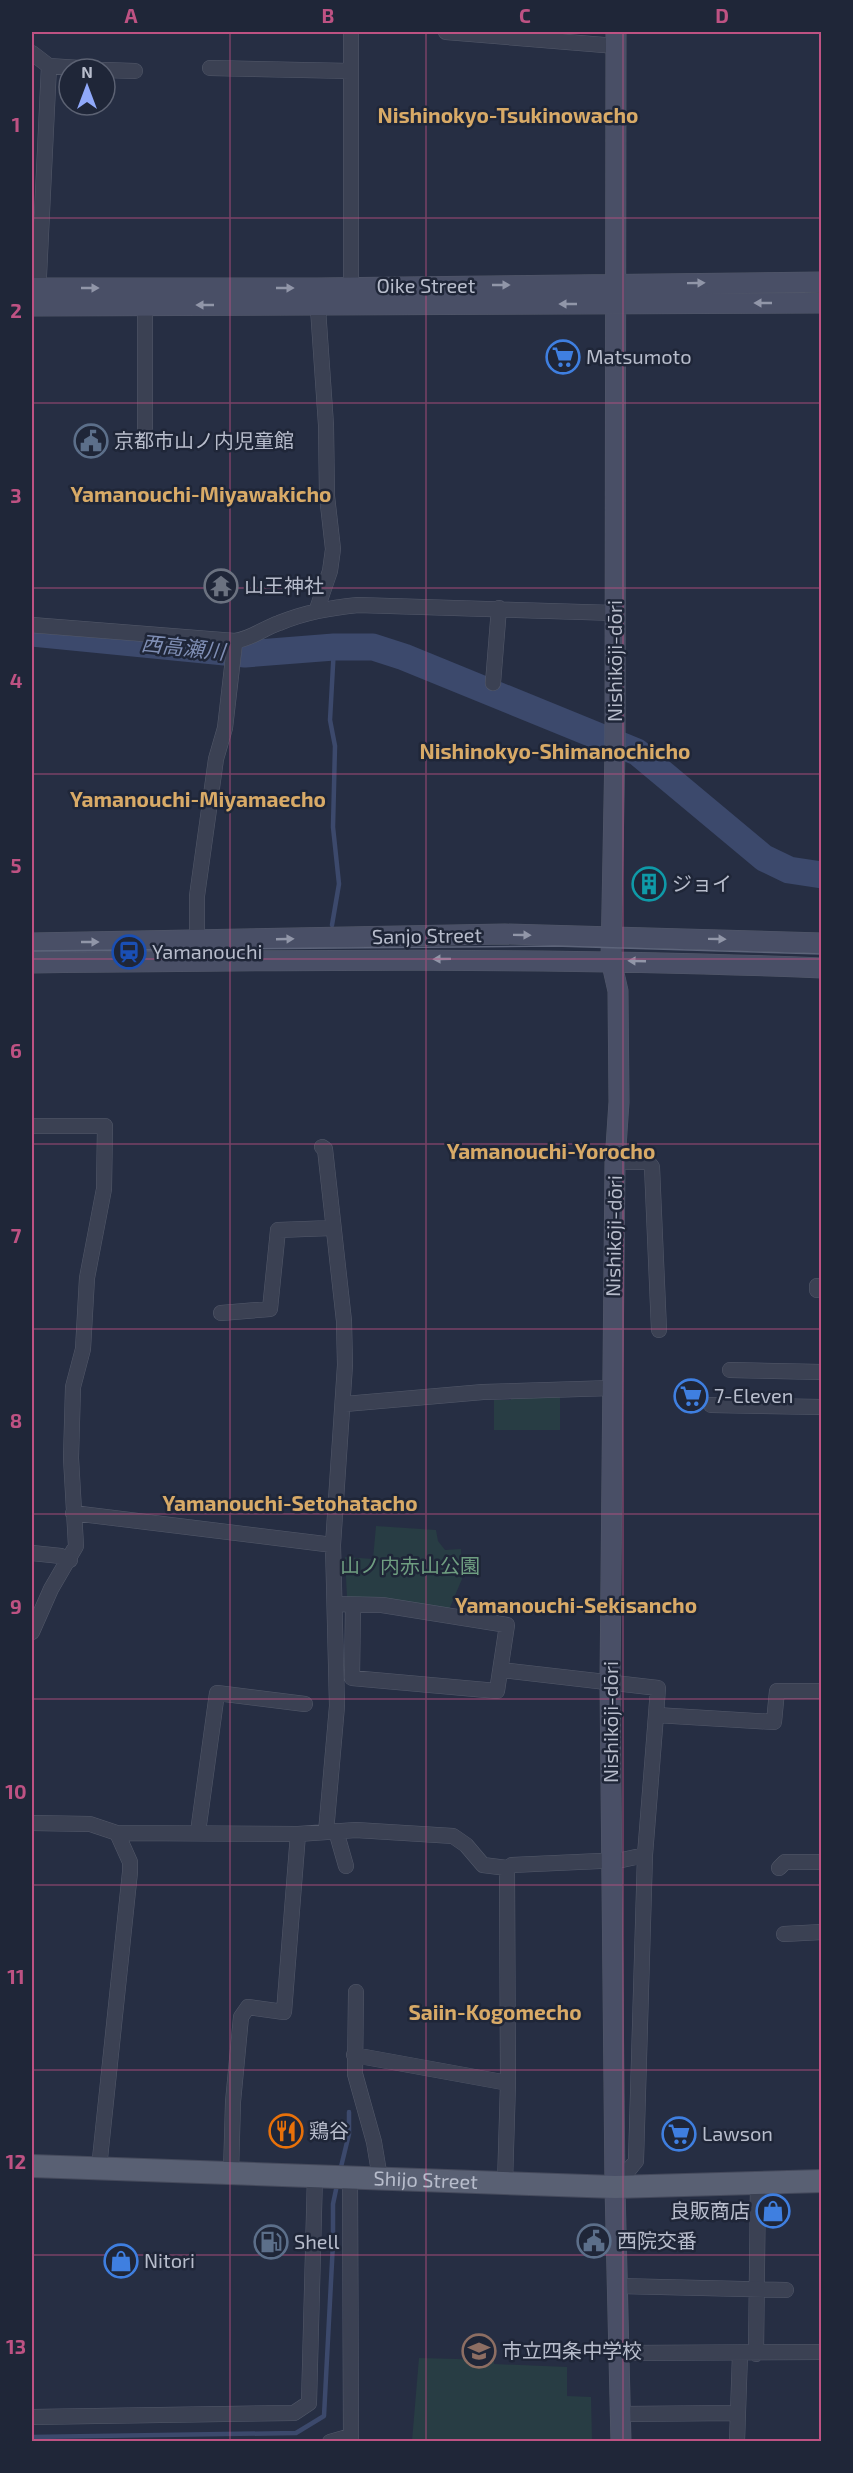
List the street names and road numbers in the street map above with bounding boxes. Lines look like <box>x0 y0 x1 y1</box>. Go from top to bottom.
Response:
street label: Oike Street <box>377 273 476 297</box>
street label: Nishikōji-dōri <box>602 600 626 722</box>
street label: Sanjo Street <box>372 922 483 948</box>
street label: Nishikōji-dōri <box>600 1175 626 1297</box>
street label: Nishikōji-dōri <box>598 1661 622 1783</box>
street label: Shijo Street <box>373 2165 479 2193</box>

